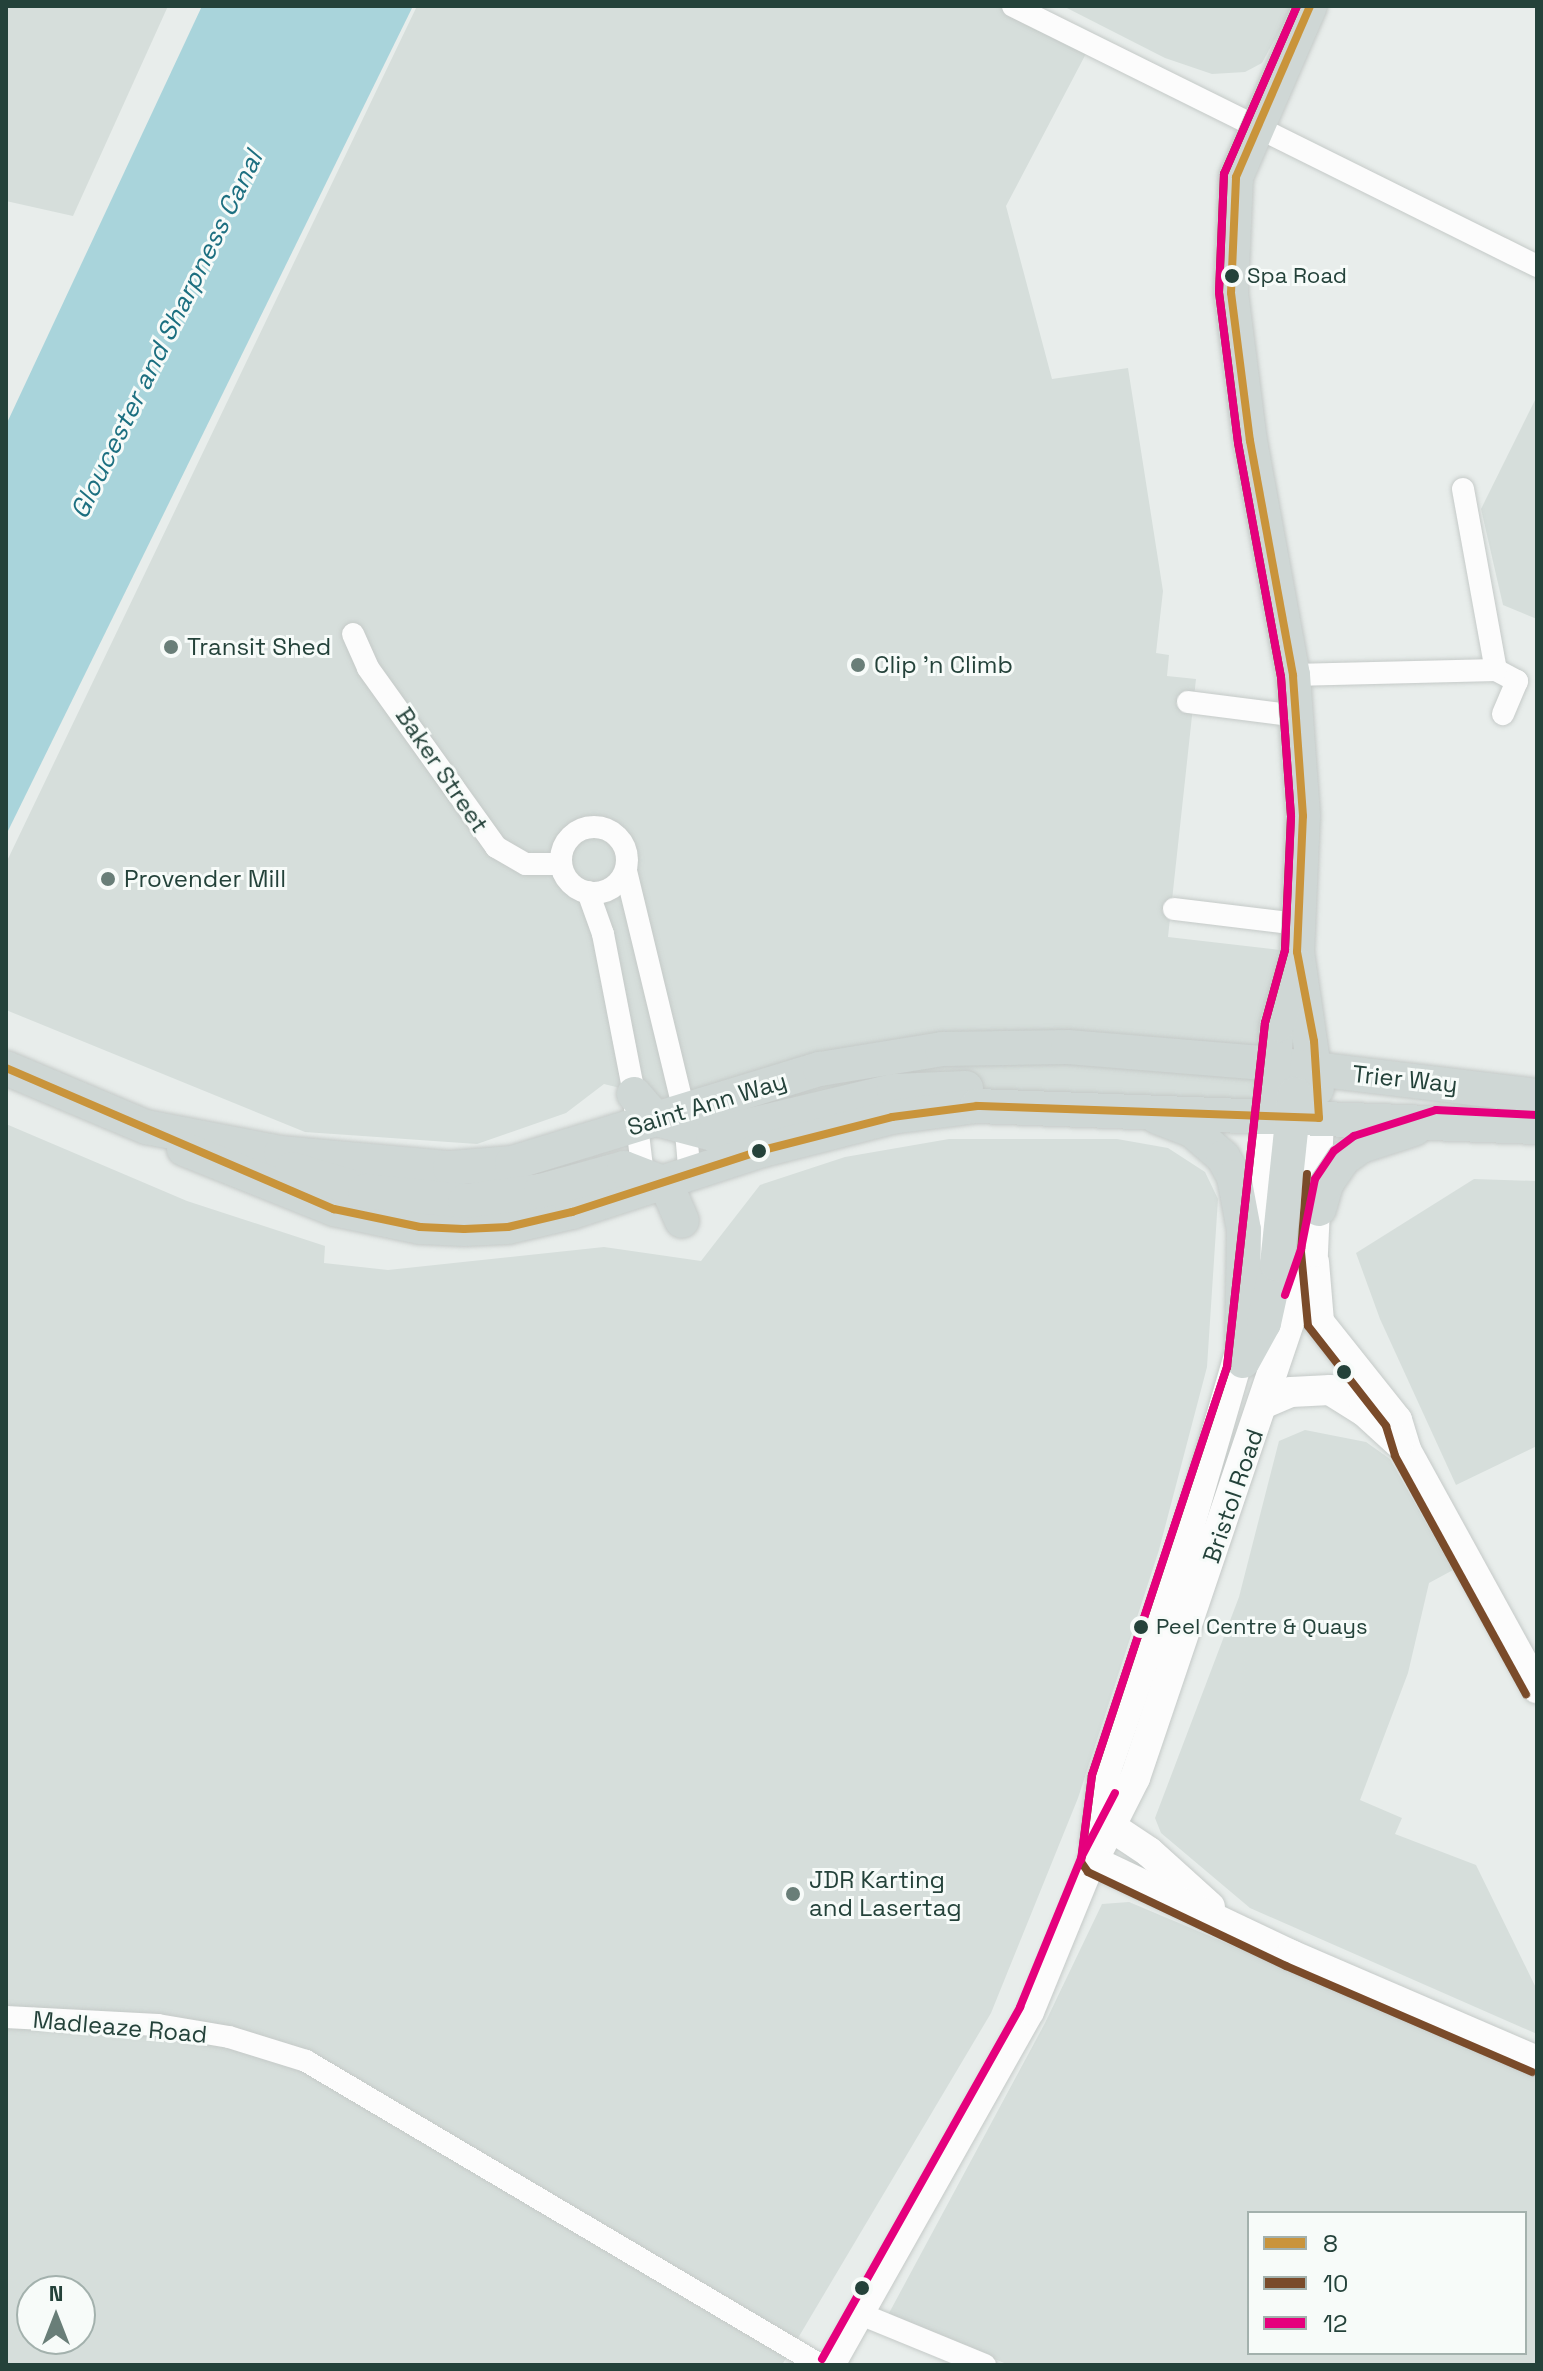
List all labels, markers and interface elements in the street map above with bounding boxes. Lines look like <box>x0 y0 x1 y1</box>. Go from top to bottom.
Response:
water label: Gloucester and Sharpness Canal <box>64 146 270 524</box>
place label: Spa Road <box>1247 263 1347 289</box>
marker: Spa Road <box>1224 268 1240 284</box>
place label: Transit Shed <box>187 633 331 661</box>
marker: Transit Shed <box>162 638 180 656</box>
place label: Clip 'n Climb <box>874 651 1013 679</box>
marker: Clip 'n Climb <box>849 656 867 674</box>
street label: Baker Street <box>390 702 494 838</box>
place label: Provender Mill <box>124 865 286 893</box>
marker: Provender Mill <box>99 870 117 888</box>
street label: Trier Way <box>1351 1059 1459 1099</box>
street label: Saint Ann Way <box>624 1066 790 1142</box>
unlabelled marker <box>751 1143 767 1159</box>
unlabelled marker <box>1336 1364 1352 1380</box>
street label: Bristol Road <box>1197 1425 1269 1567</box>
place label: Peel Centre & Quays <box>1156 1614 1368 1640</box>
marker: Peel Centre & Quays <box>1133 1619 1149 1635</box>
place label: JDR Karting and Lasertag <box>809 1866 962 1922</box>
marker: JDR Karting and Lasertag <box>784 1885 802 1903</box>
street label: Madleaze Road <box>32 2005 208 2049</box>
legend <box>1247 2211 1527 2355</box>
text: 8 <box>1323 2228 1338 2259</box>
text: 10 <box>1323 2268 1348 2299</box>
north arrow <box>16 2275 96 2355</box>
text: N <box>49 2279 63 2307</box>
unlabelled marker <box>854 2280 870 2296</box>
text: 12 <box>1323 2308 1348 2339</box>

